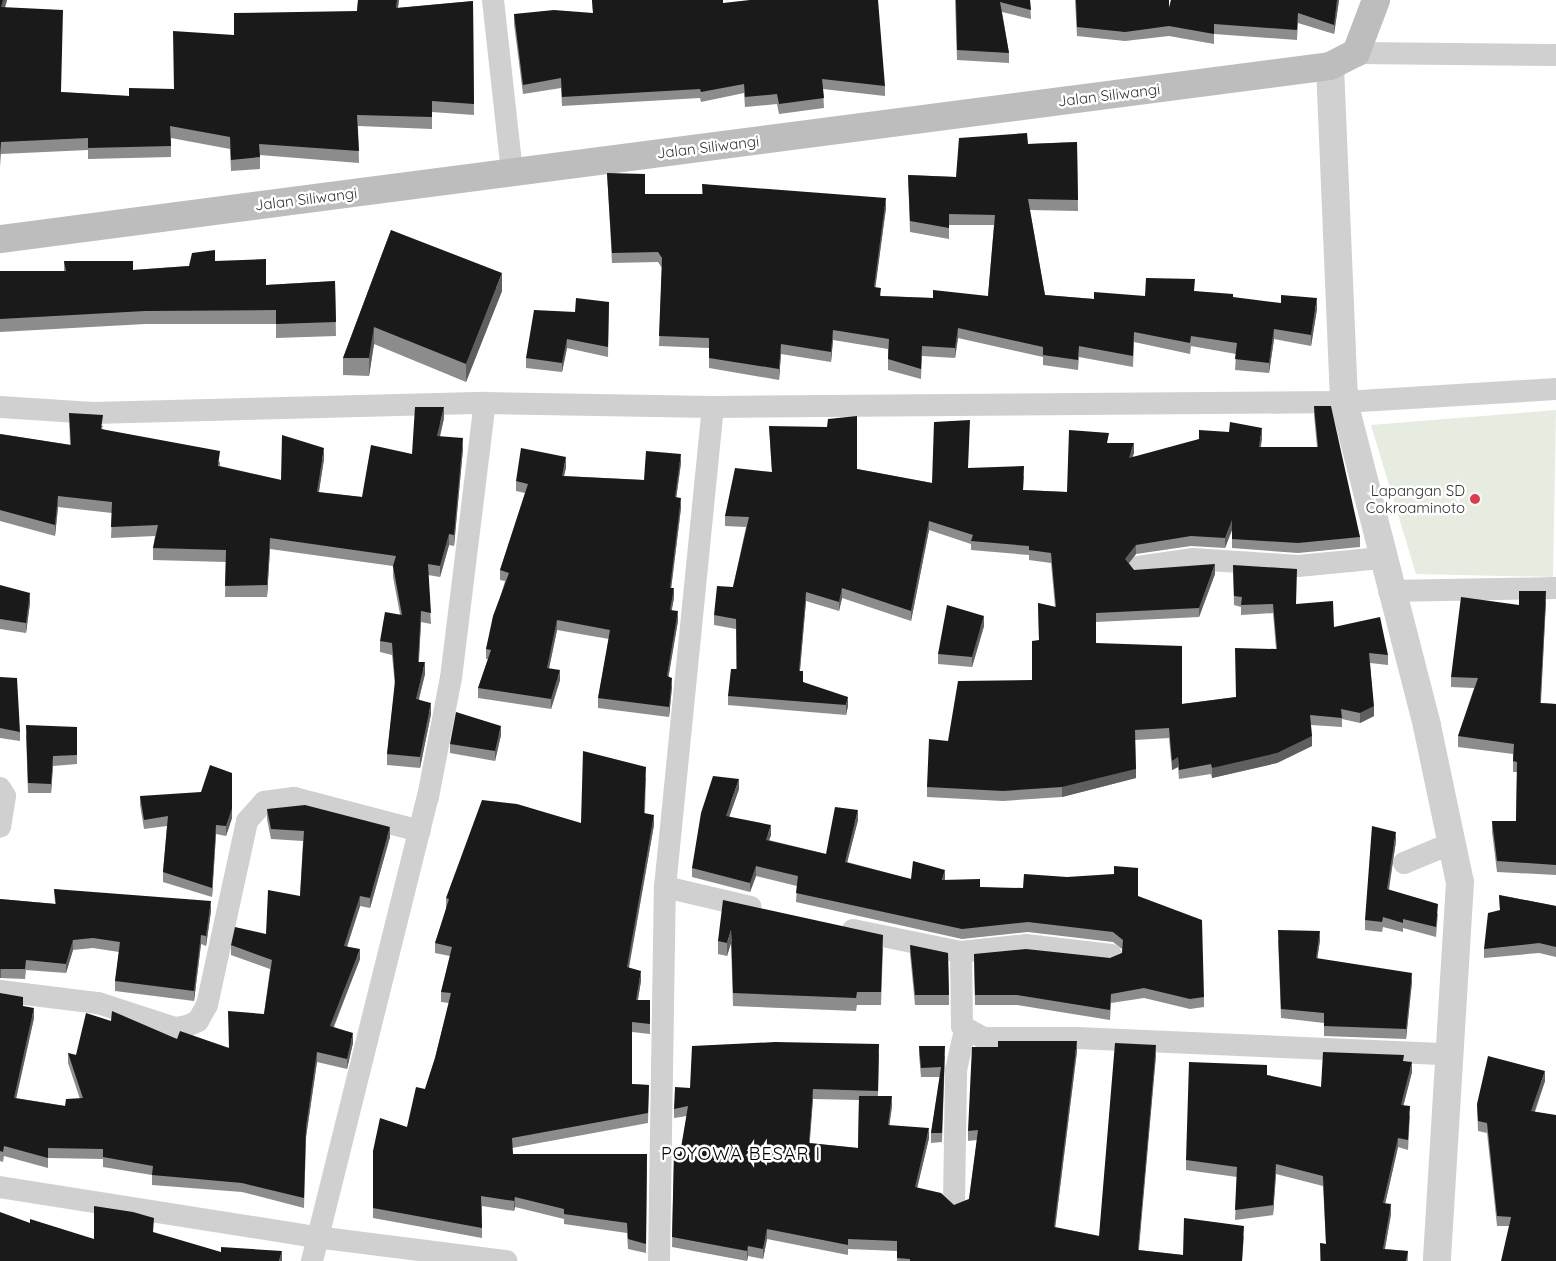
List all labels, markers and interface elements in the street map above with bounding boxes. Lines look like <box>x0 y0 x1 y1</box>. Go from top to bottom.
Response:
street label: Jalan Siliwangi <box>1057 80 1161 110</box>
street label: Jalan Siliwangi <box>656 132 760 162</box>
street label: Jalan Siliwangi <box>254 184 358 214</box>
place label: Lapangan SD Cokroaminoto <box>1366 481 1465 516</box>
marker: Lapangan SD Cokroaminoto <box>1469 493 1481 505</box>
district label: POYOWA BESAR I <box>659 1143 823 1165</box>

